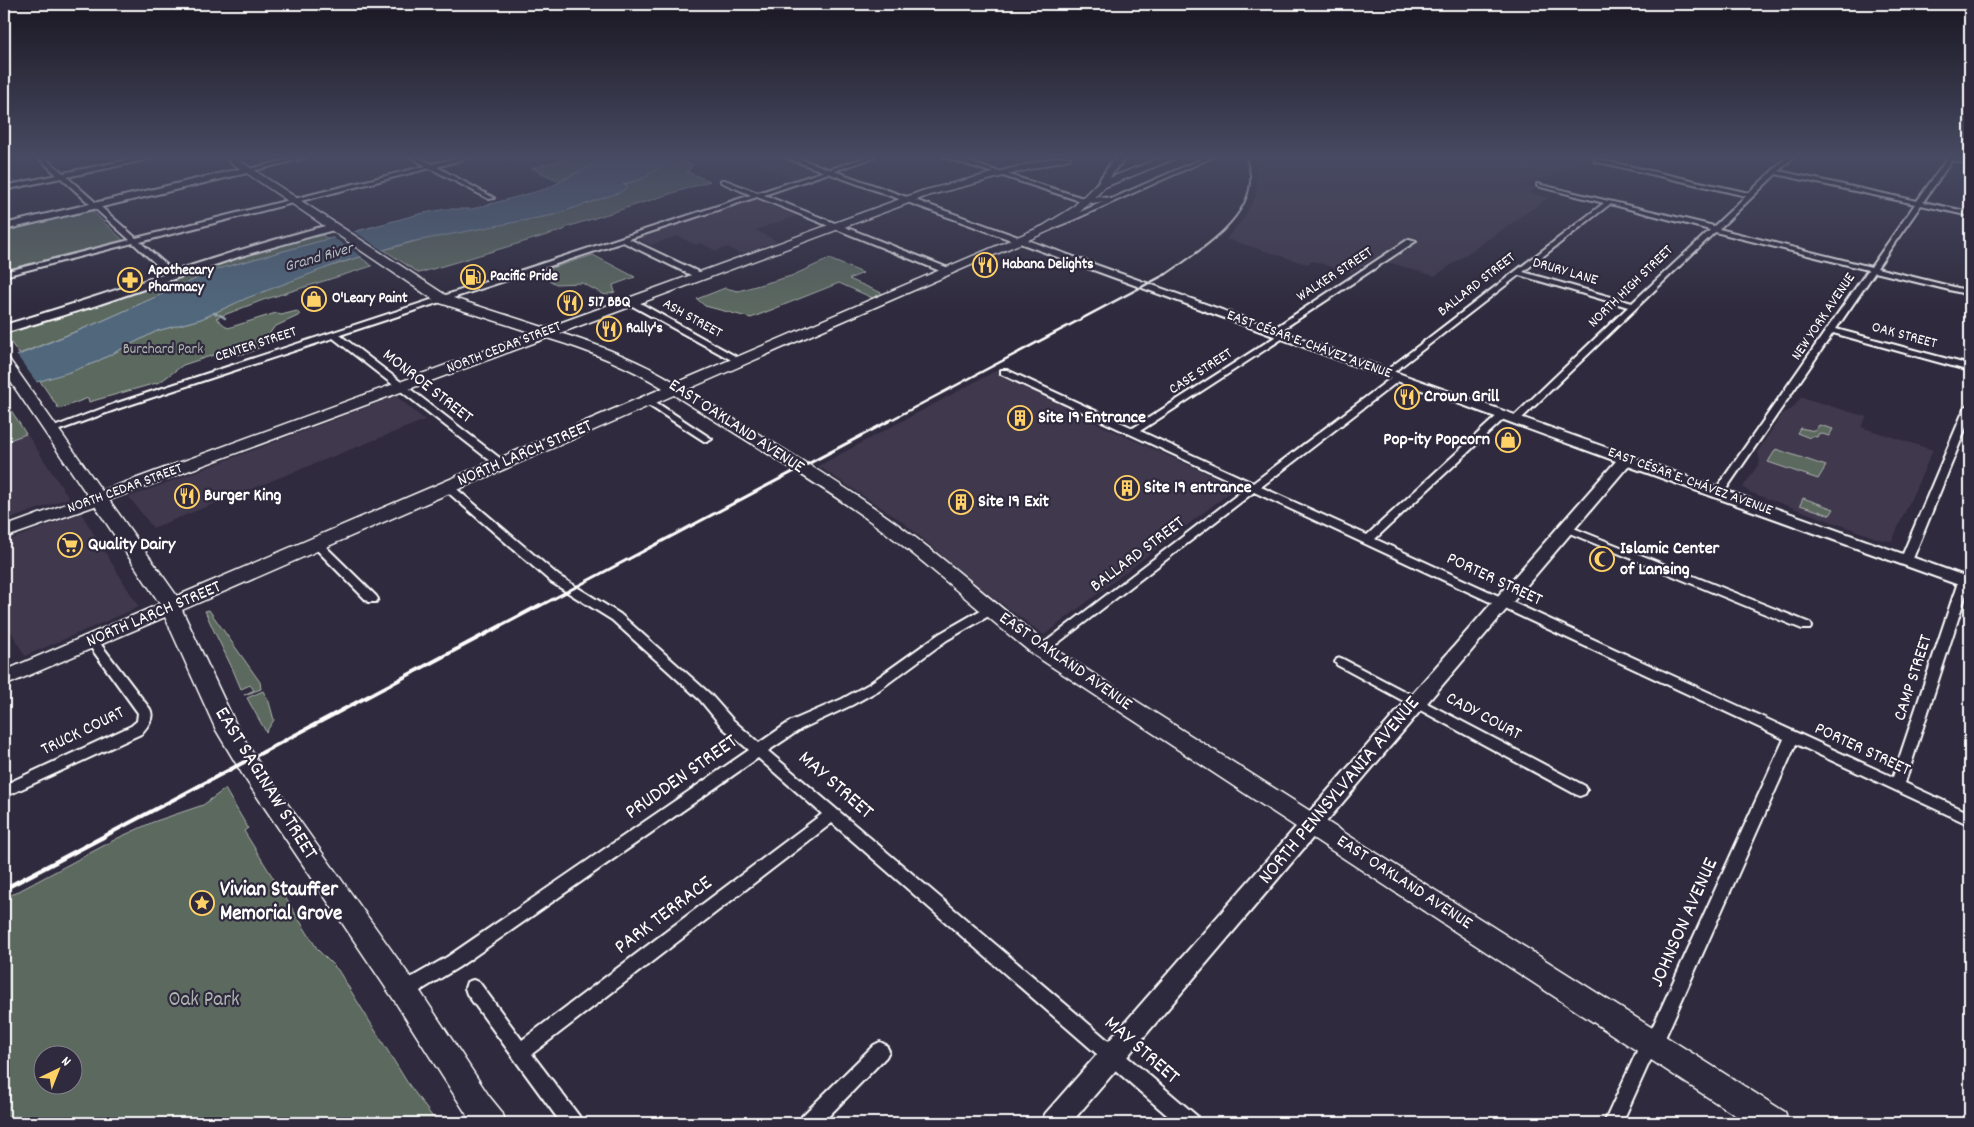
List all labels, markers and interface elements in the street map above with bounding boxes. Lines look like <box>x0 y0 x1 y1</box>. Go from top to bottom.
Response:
water label: Grand River <box>282 237 358 279</box>
street label: NORTH HIGH STREET <box>1583 241 1679 333</box>
street label: WALKER STREET <box>1293 242 1377 308</box>
street label: BALLARD STREET <box>1433 247 1521 323</box>
restaurant icon: Habana Delights <box>972 252 998 278</box>
street label: DRURY LANE <box>1530 252 1600 292</box>
place label: Habana Delights <box>1002 254 1094 276</box>
place label: Apothecary Pharmacy <box>148 260 214 299</box>
fuel station icon: Pacific Pride <box>460 264 486 290</box>
place label: Pacific Pride <box>490 266 558 288</box>
pharmacy icon: Apothecary Pharmacy <box>117 267 143 293</box>
street label: NEW YORK AVENUE <box>1786 269 1862 365</box>
shop icon: O'Leary Paint <box>301 286 327 312</box>
place label: O'Leary Paint <box>332 288 408 310</box>
restaurant icon: 517 BBQ <box>557 290 583 316</box>
place label: 517 BBQ <box>588 292 631 314</box>
street label: ASH STREET <box>658 294 726 344</box>
street label: EAST CÉSAR E. CHÁVEZ AVENUE <box>1223 305 1395 385</box>
street label: NORTH CEDAR STREET <box>444 316 564 380</box>
restaurant icon: Rally's <box>596 316 622 342</box>
street label: OAK STREET <box>1869 317 1939 355</box>
place label: Rally's <box>626 318 663 340</box>
street label: CENTER STREET <box>212 321 300 369</box>
park label: Burchard Park <box>123 339 203 361</box>
street label: CASE STREET <box>1165 343 1237 401</box>
street label: MONROE STREET <box>377 344 477 430</box>
street label: EAST OAKLAND AVENUE <box>663 374 809 480</box>
restaurant icon: Crown Grill <box>1394 384 1420 410</box>
place label: Crown Grill <box>1424 385 1500 410</box>
building icon: Site 19 Entrance <box>1007 405 1033 431</box>
place label: Site 19 Entrance <box>1038 406 1146 431</box>
street label: NORTH LARCH STREET <box>454 414 596 494</box>
shop icon: Pop-ity Popcorn <box>1495 427 1521 453</box>
place label: Pop-ity Popcorn <box>1383 428 1490 453</box>
street label: EAST CÉSAR E. CHÁVEZ AVENUE <box>1604 442 1776 522</box>
street label: NORTH CEDAR STREET <box>64 458 186 520</box>
building icon: Site 19 entrance <box>1114 475 1140 501</box>
place label: Site 19 entrance <box>1144 476 1252 501</box>
restaurant icon: Burger King <box>174 483 200 509</box>
place label: Burger King <box>204 484 281 509</box>
building icon: Site 19 Exit <box>948 489 974 515</box>
place label: Site 19 Exit <box>978 490 1049 515</box>
street label: BALLARD STREET <box>1086 511 1190 599</box>
supermarket icon: Quality Dairy <box>57 532 83 558</box>
place label: Quality Dairy <box>88 533 176 558</box>
place label: Islamic Center of Lansing <box>1620 537 1720 583</box>
mosque icon: Islamic Center of Lansing <box>1589 546 1615 572</box>
street label: PORTER STREET <box>1442 547 1546 613</box>
street label: NORTH LARCH STREET <box>83 575 225 655</box>
street label: EAST OAKLAND AVENUE <box>993 607 1137 717</box>
street label: CAMP STREET <box>1888 632 1940 724</box>
street label: CADY COURT <box>1441 687 1525 747</box>
street label: NORTH PENNSYLVANIA AVENUE <box>1252 690 1428 892</box>
street label: TRUCK COURT <box>37 701 129 763</box>
street label: EAST SAGINAW STREET <box>206 702 325 867</box>
street label: PORTER STREET <box>1810 717 1914 783</box>
street label: PRUDDEN STREET <box>619 728 745 828</box>
street label: MAY STREET <box>791 745 880 828</box>
street label: EAST OAKLAND AVENUE <box>1331 830 1477 936</box>
street label: JOHNSON AVENUE <box>1643 853 1727 992</box>
street label: PARK TERRACE <box>609 869 720 963</box>
place label: Vivian Stauffer Memorial Grove <box>220 876 342 930</box>
place icon: Vivian Stauffer Memorial Grove <box>189 890 215 916</box>
park label: Oak Park <box>168 986 240 1016</box>
street label: MAY STREET <box>1097 1010 1186 1093</box>
north arrow <box>32 1044 82 1094</box>
text: N <box>56 1052 75 1072</box>

